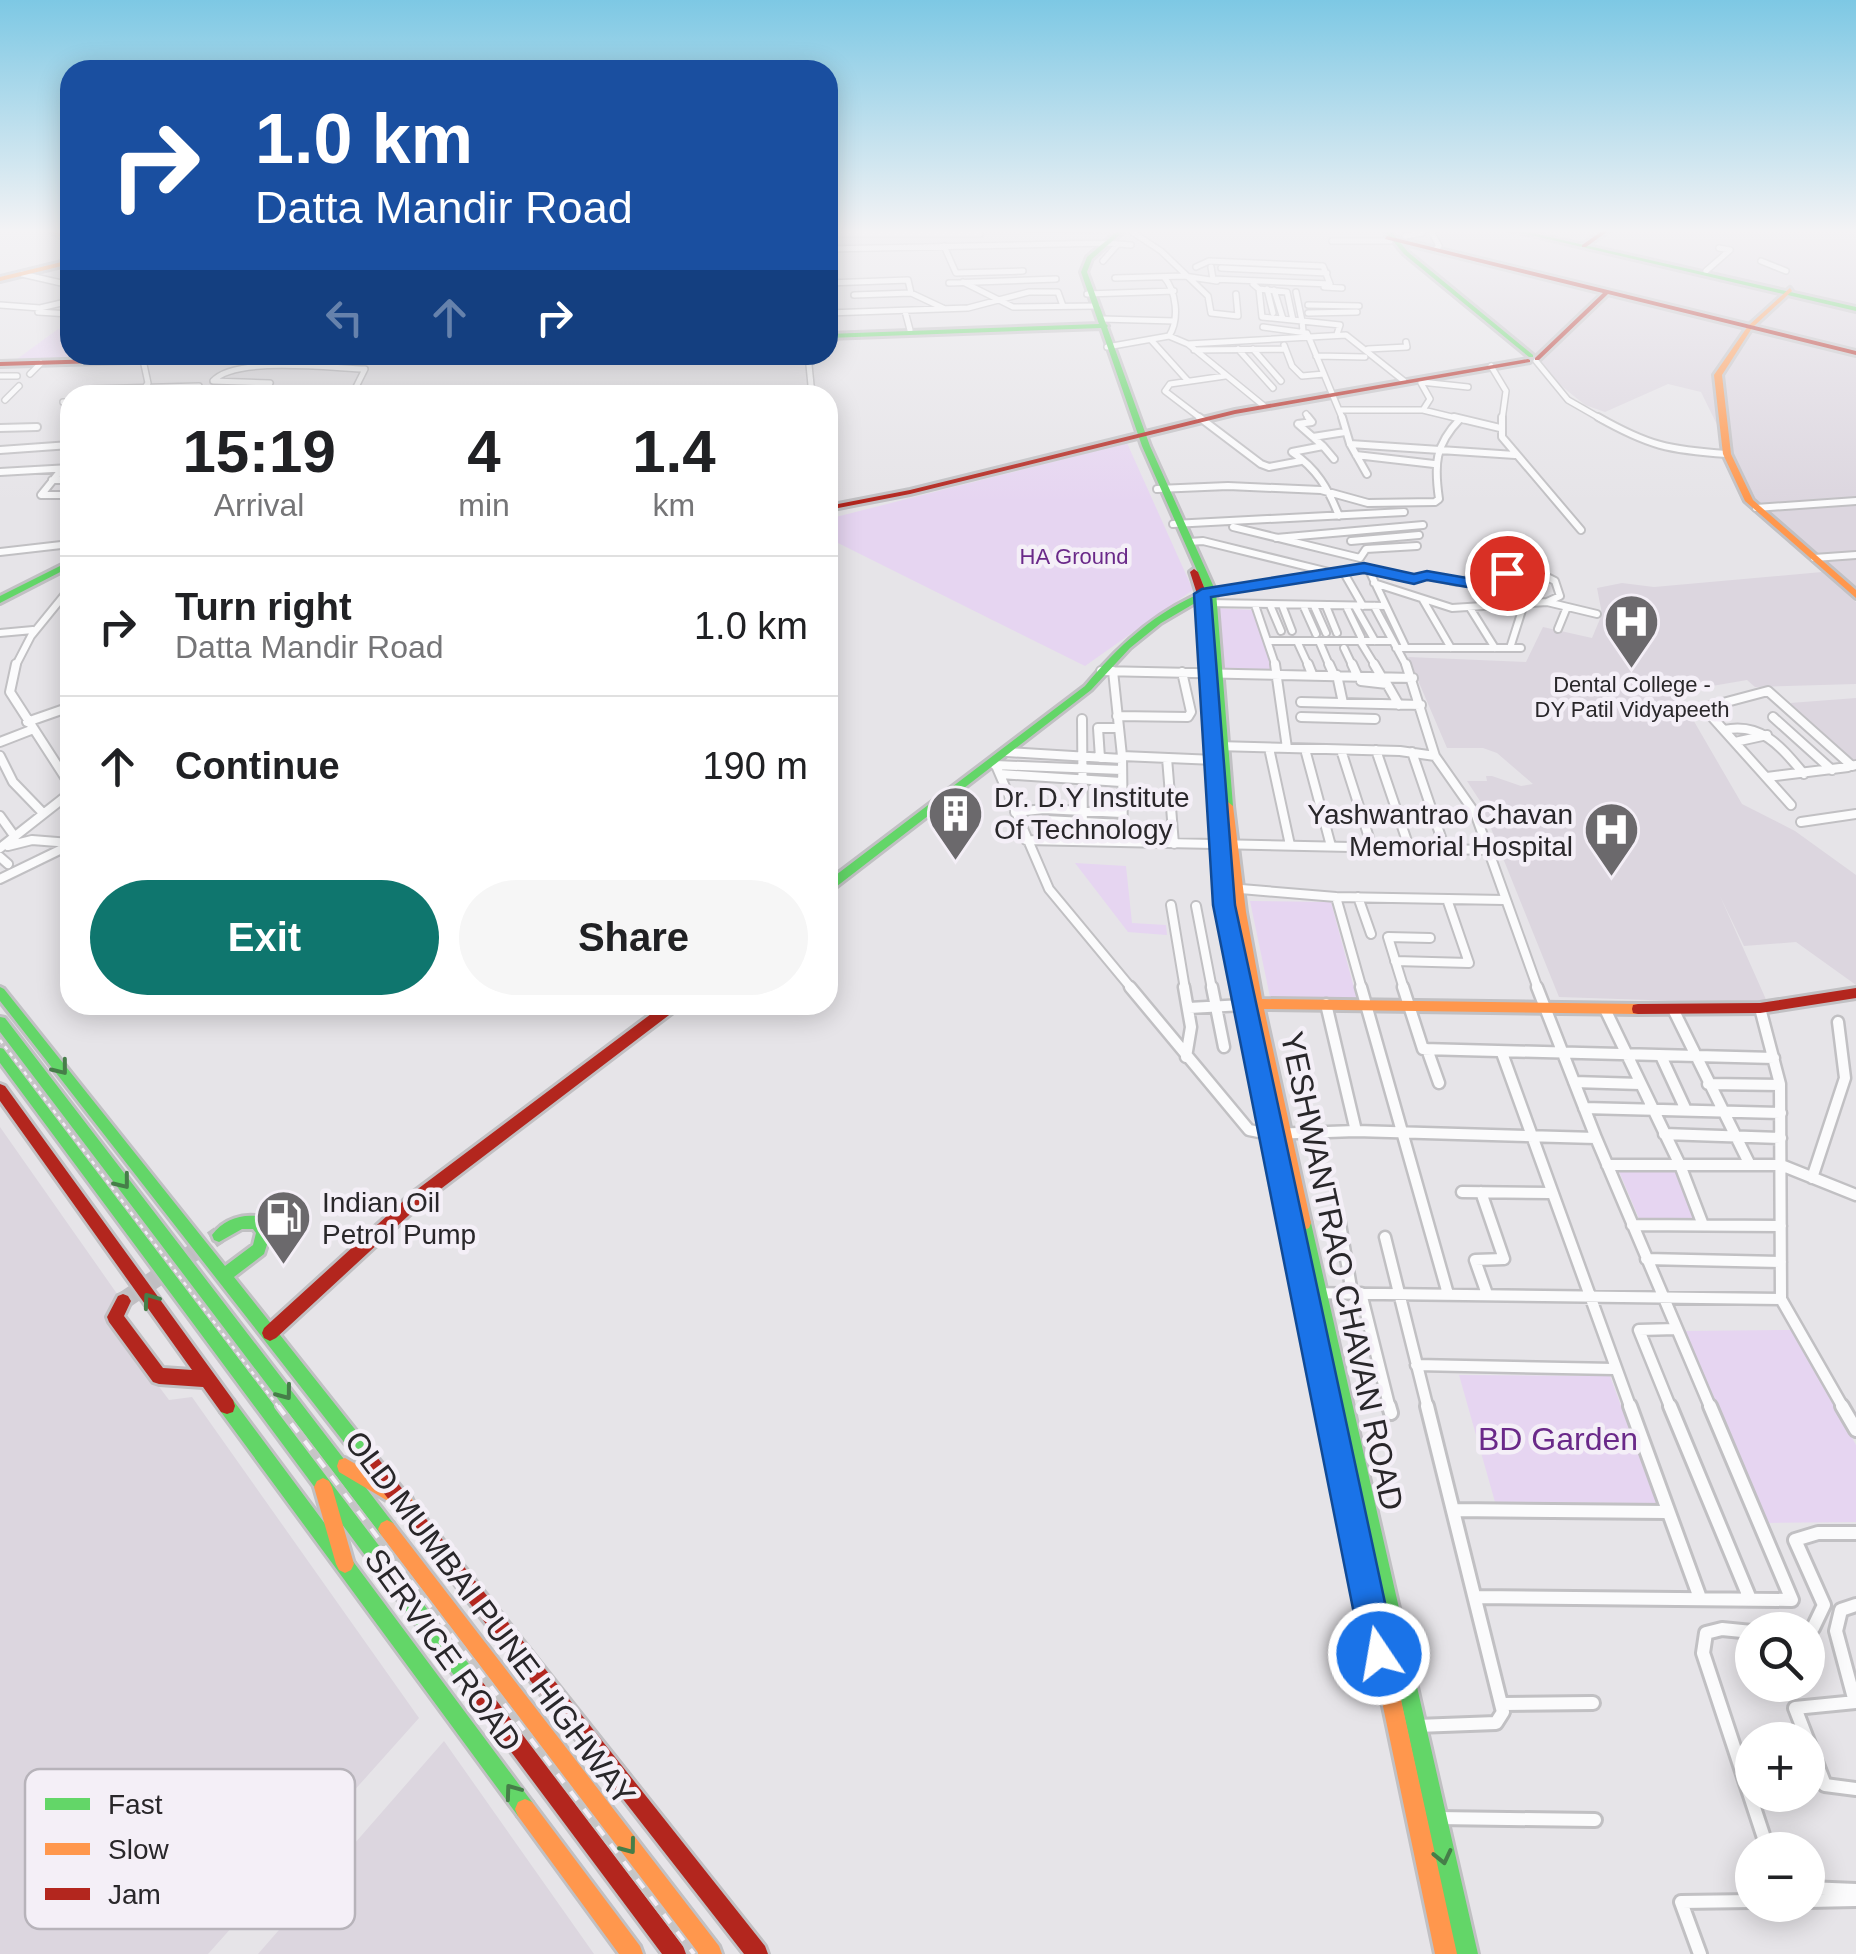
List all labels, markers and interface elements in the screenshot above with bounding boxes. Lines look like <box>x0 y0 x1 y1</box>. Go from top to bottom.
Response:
icon: right <box>90 100 220 230</box>
text: 1.0 km <box>255 100 473 178</box>
text: Datta Mandir Road <box>255 182 633 233</box>
icon: left <box>317 290 372 345</box>
icon: ahead <box>422 290 477 345</box>
icon: right <box>527 290 582 345</box>
text: 15:19 <box>182 418 336 485</box>
text: 4 <box>467 418 501 485</box>
text: 1.4 <box>632 418 716 485</box>
text: Arrival <box>214 487 304 523</box>
text: min <box>458 487 510 523</box>
text: km <box>653 487 695 523</box>
pin <box>1465 531 1550 616</box>
park label: HA Ground <box>1020 544 1128 569</box>
icon: arrive <box>1480 546 1535 601</box>
text: Turn right <box>175 586 352 628</box>
hospital icon: Dental College - DY Patil Vidyapeeth <box>1602 591 1662 670</box>
icon: right <box>90 599 145 654</box>
text: 1.0 km <box>694 605 808 647</box>
text: Datta Mandir Road <box>175 629 444 665</box>
place label: Dental College - DY Patil Vidyapeeth <box>1535 672 1729 722</box>
icon: ahead <box>90 739 145 794</box>
text: Continue <box>175 745 340 787</box>
text: 190 m <box>702 745 808 787</box>
place label: Dr. D.Y Institute Of Technology <box>994 782 1190 845</box>
building icon: Dr. D.Y Institute Of Technology <box>925 783 985 862</box>
place label: Yashwantrao Chavan Memorial Hospital <box>1307 799 1573 862</box>
hospital icon: Yashwantrao Chavan Memorial Hospital <box>1582 800 1642 879</box>
button: Exit <box>90 880 439 995</box>
button: Share <box>459 880 808 995</box>
street label: YESHWANTRAO CHAVAN ROAD <box>1274 1028 1410 1514</box>
one-way arrow <box>49 1057 66 1075</box>
one-way arrow <box>112 1171 129 1189</box>
place label: Indian Oil Petrol Pump <box>322 1187 476 1250</box>
fuel station icon: Indian Oil Petrol Pump <box>253 1188 313 1267</box>
one-way arrow <box>145 1293 162 1311</box>
one-way arrow <box>273 1382 290 1400</box>
park label: BD Garden <box>1478 1421 1638 1457</box>
street label: OLD MUMBAI PUNE HIGHWAY <box>338 1424 642 1812</box>
street label: SERVICE ROAD <box>358 1542 528 1758</box>
position arrow <box>1327 1602 1431 1706</box>
map controls <box>1735 1612 1825 1922</box>
button: search <box>1735 1612 1825 1702</box>
button: + <box>1735 1722 1825 1812</box>
legend <box>25 1769 355 1929</box>
one-way arrow <box>506 1784 524 1802</box>
text: Fast <box>108 1789 163 1820</box>
button: − <box>1735 1832 1825 1922</box>
text: Slow <box>108 1834 169 1865</box>
one-way arrow <box>618 1836 635 1854</box>
one-way arrow <box>1431 1848 1452 1865</box>
text: Jam <box>108 1879 161 1910</box>

